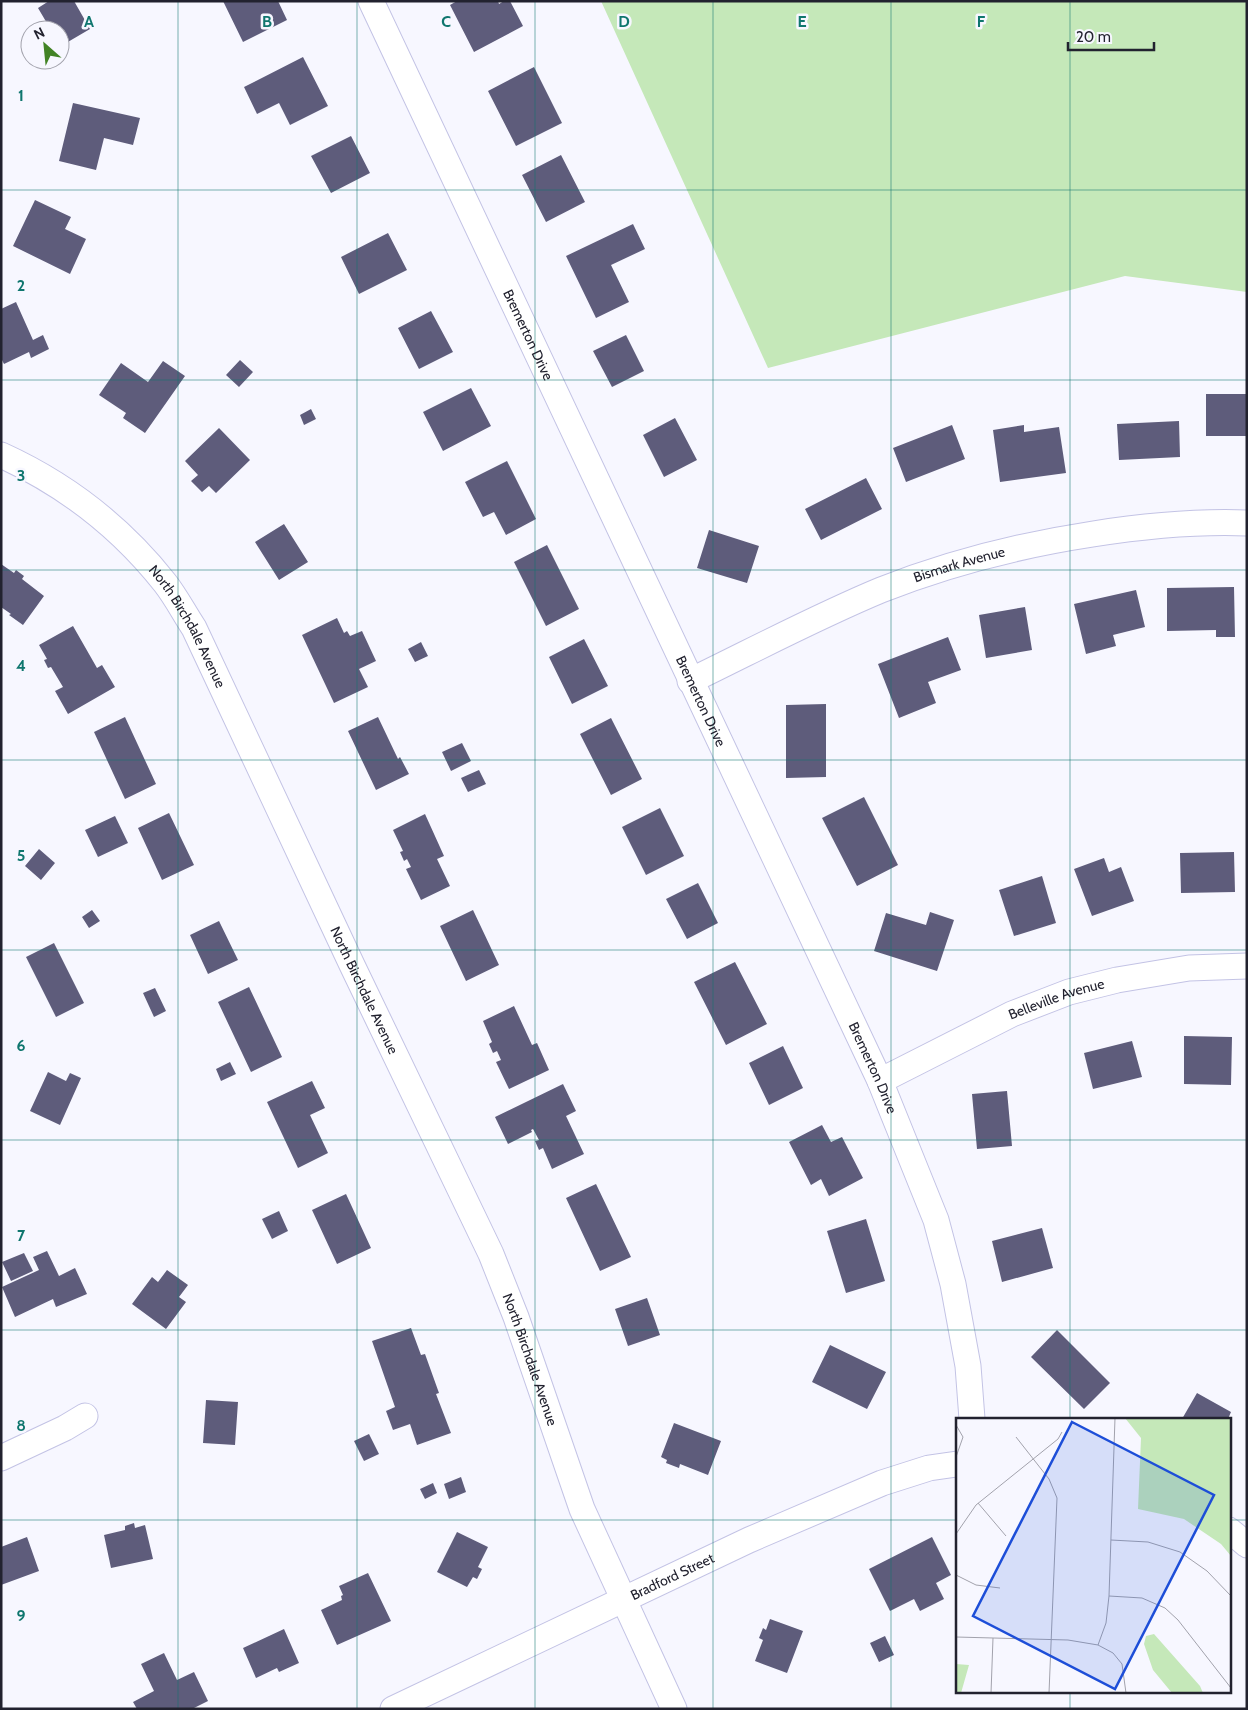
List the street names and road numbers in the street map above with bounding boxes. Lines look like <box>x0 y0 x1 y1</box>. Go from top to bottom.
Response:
street label: Bremerton Drive <box>499 286 557 383</box>
street label: Bismark Avenue <box>911 542 1007 586</box>
street label: North Birchdale Avenue <box>145 561 230 691</box>
street label: Bremerton Drive <box>672 653 730 749</box>
street label: North Birchdale Avenue <box>326 924 402 1057</box>
street label: Belleville Avenue <box>1006 975 1106 1024</box>
street label: Bremerton Drive <box>845 1019 901 1116</box>
street label: North Birchdale Avenue <box>498 1291 562 1428</box>
street label: Bradford Street <box>627 1549 717 1604</box>

